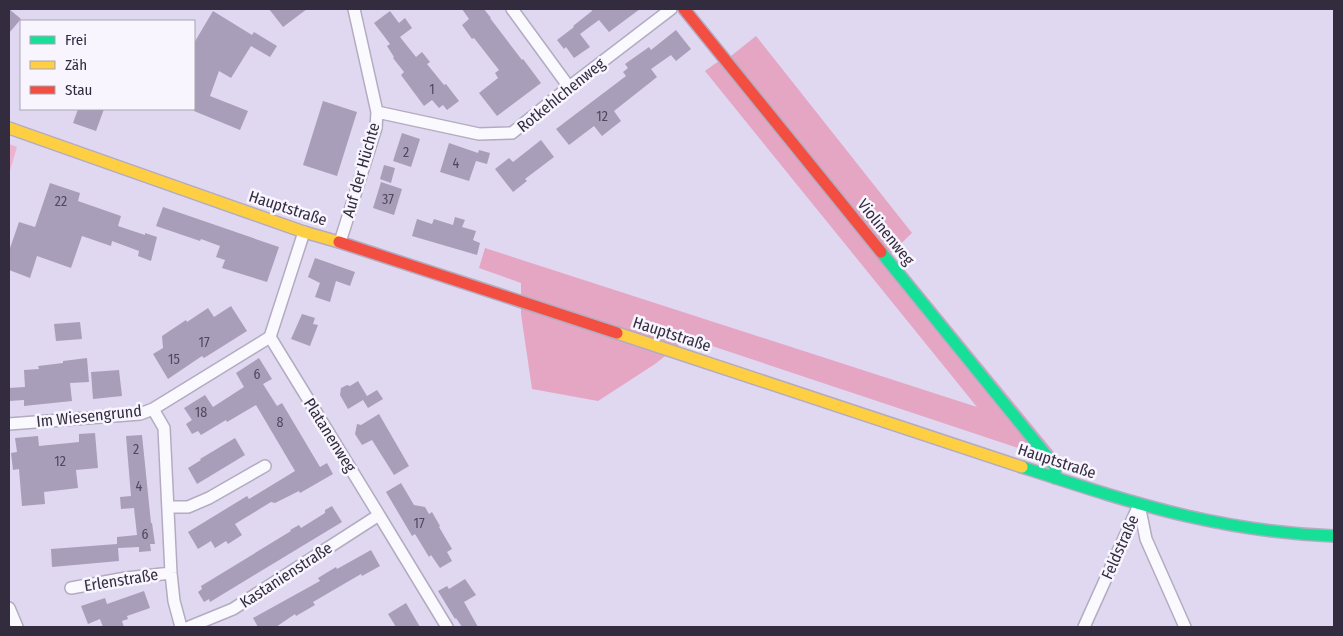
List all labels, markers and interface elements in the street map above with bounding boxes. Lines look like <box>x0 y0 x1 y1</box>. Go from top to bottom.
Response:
legend <box>20 20 195 110</box>
text: Frei <box>65 31 87 49</box>
street label: Rotkehlchenweg <box>513 54 609 136</box>
text: Zäh <box>65 56 87 74</box>
text: Stau <box>65 81 92 99</box>
house number: 1 <box>429 81 435 98</box>
house number: 12 <box>596 108 608 125</box>
street label: Auf der Hüchte <box>338 120 384 219</box>
house number: 2 <box>403 144 409 161</box>
house number: 4 <box>453 155 460 172</box>
street label: Hauptstraße <box>246 186 330 230</box>
house number: 37 <box>382 191 394 208</box>
house number: 22 <box>55 193 67 210</box>
street label: Violinenweg <box>854 195 919 269</box>
street label: Hauptstraße <box>630 312 714 356</box>
house number: 17 <box>198 334 210 351</box>
house number: 15 <box>168 351 180 368</box>
house number: 6 <box>254 366 261 383</box>
street label: Platanenweg <box>300 394 361 476</box>
street label: Im Wiesengrund <box>35 401 143 431</box>
house number: 18 <box>195 404 207 421</box>
house number: 8 <box>277 414 284 431</box>
street label: Hauptstraße <box>1015 439 1099 483</box>
house number: 2 <box>133 441 139 458</box>
house number: 12 <box>54 453 66 470</box>
house number: 4 <box>136 478 143 495</box>
street label: Feldstraße <box>1097 512 1143 582</box>
house number: 17 <box>413 515 425 532</box>
house number: 6 <box>142 526 149 543</box>
street label: Kastanienstraße <box>236 538 336 612</box>
street label: Erlenstraße <box>83 565 160 595</box>

